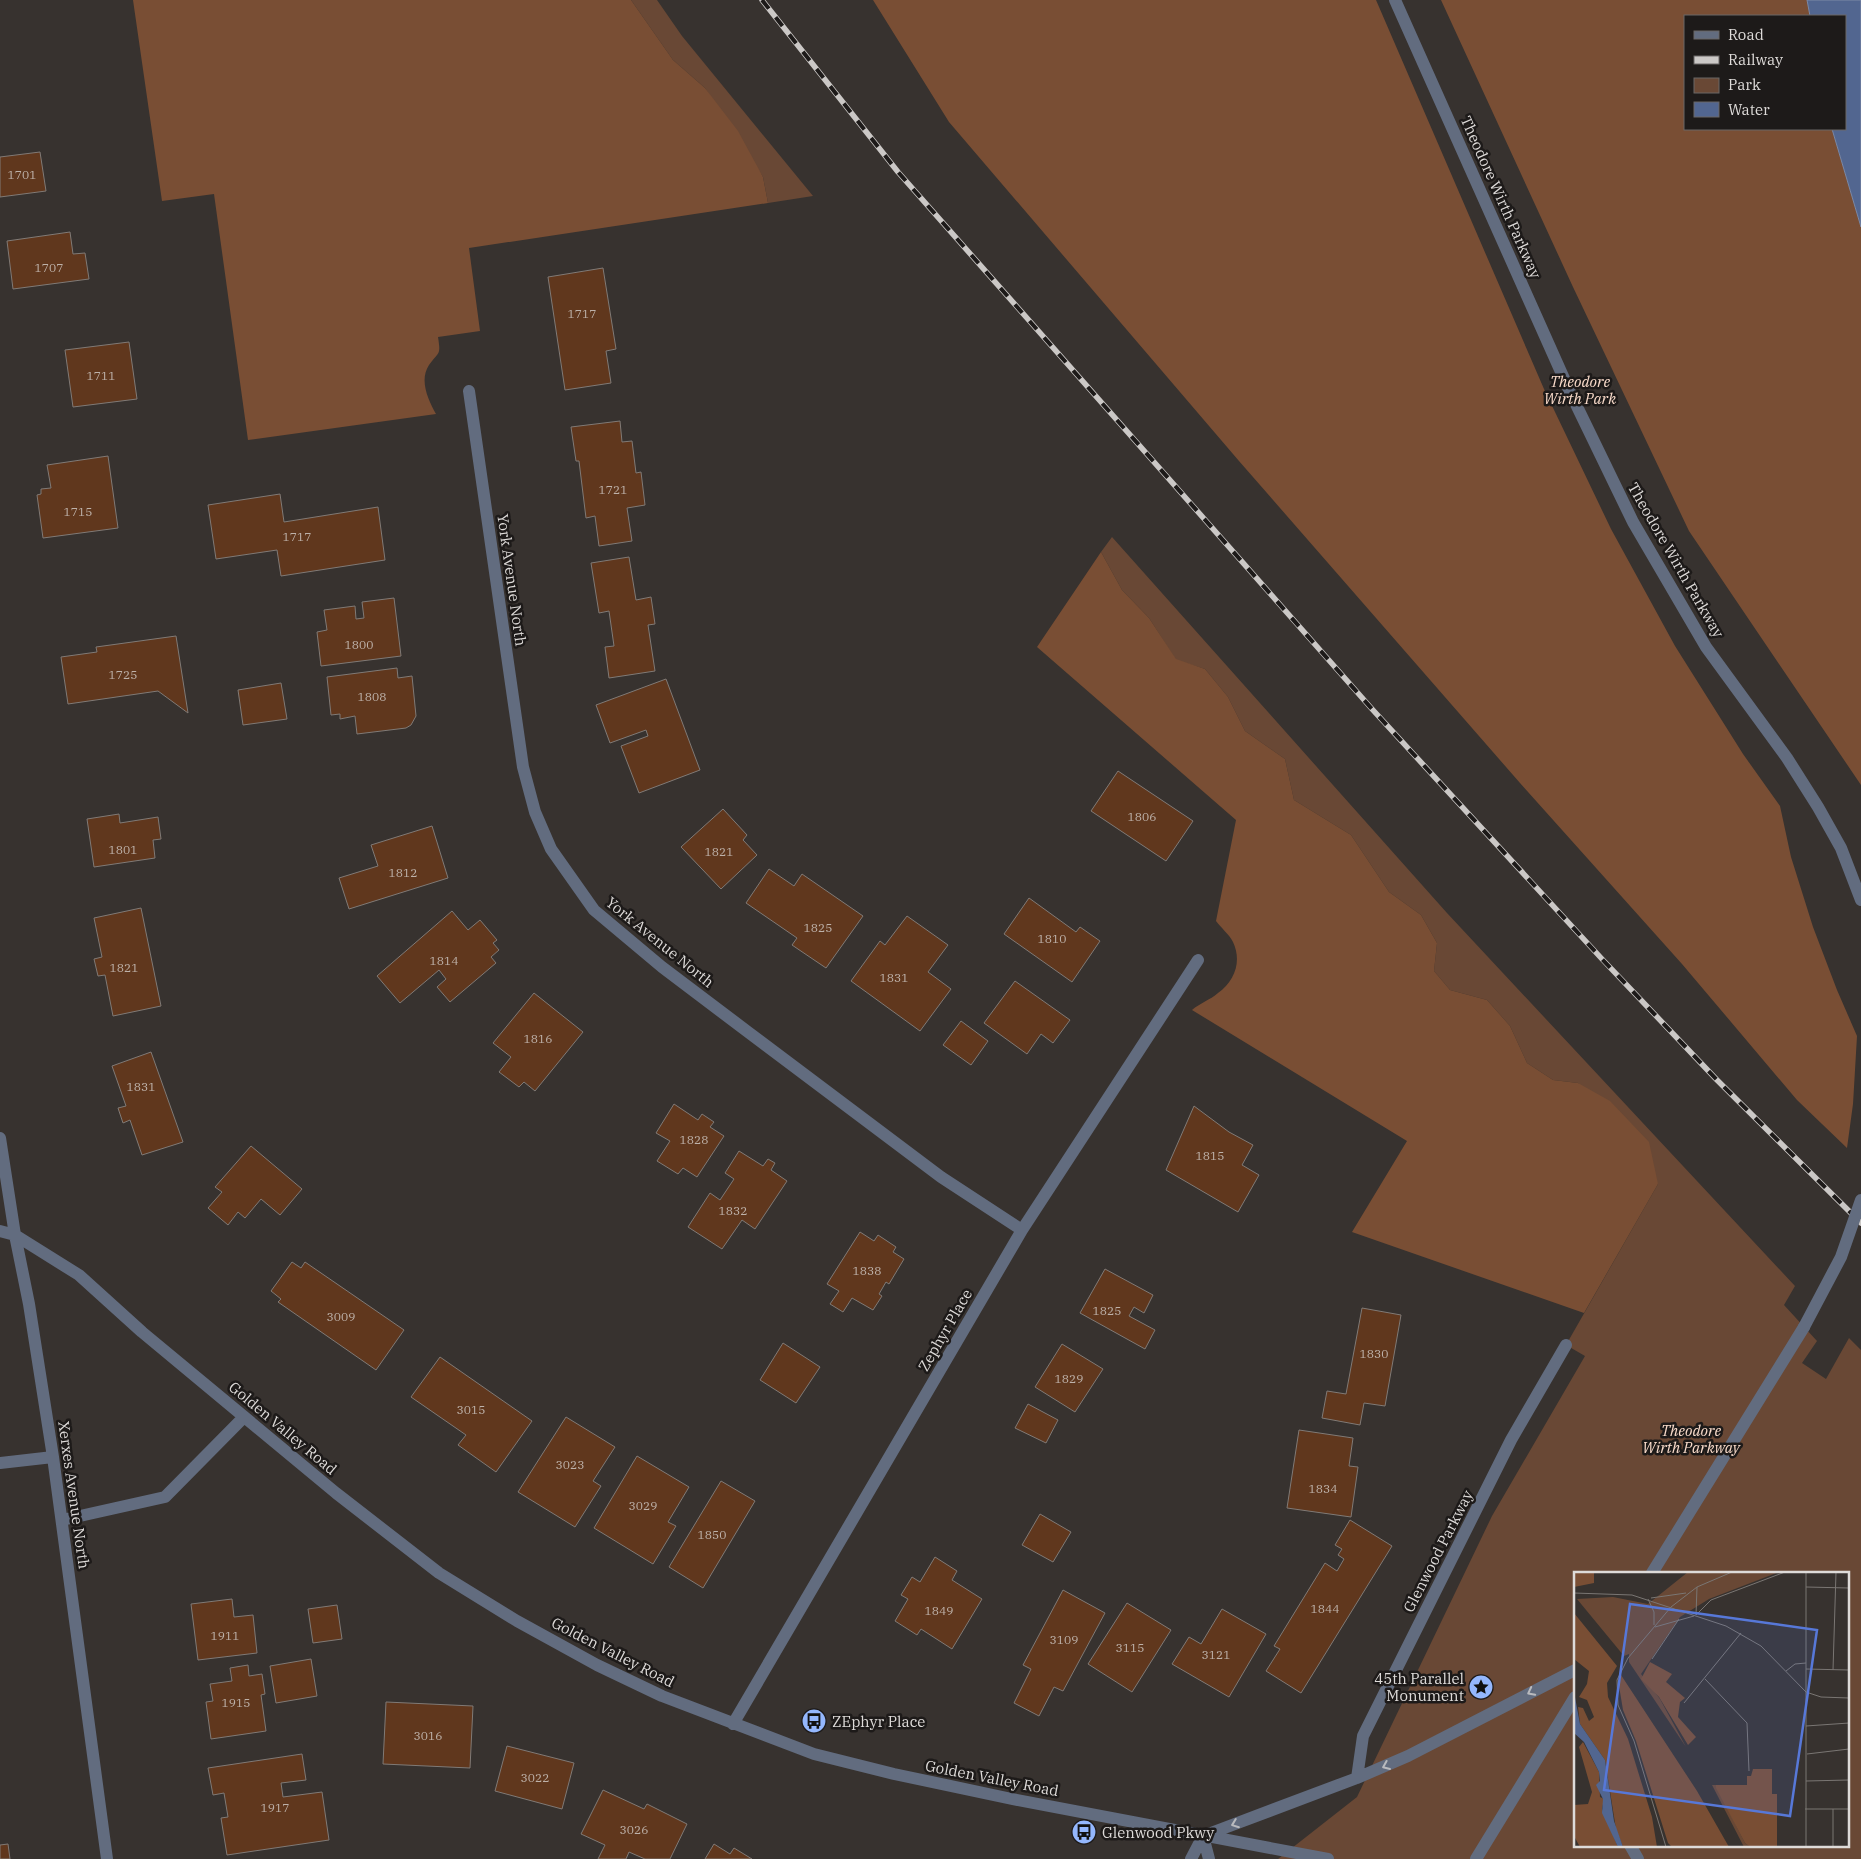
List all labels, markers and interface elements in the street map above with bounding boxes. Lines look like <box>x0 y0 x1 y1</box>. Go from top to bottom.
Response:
legend <box>1684 15 1846 130</box>
text: Road <box>1728 25 1764 44</box>
text: Railway <box>1728 50 1783 69</box>
text: Park <box>1728 75 1761 94</box>
text: Water <box>1728 100 1770 119</box>
street label: Theodore Wirth Parkway <box>1457 113 1545 281</box>
house number: 1701 <box>8 167 36 182</box>
house number: 1707 <box>35 260 63 275</box>
house number: 1717 <box>568 306 596 321</box>
house number: 1711 <box>87 368 115 383</box>
park label: Theodore Wirth Park <box>1544 372 1616 408</box>
street label: Theodore Wirth Parkway <box>1624 479 1728 641</box>
house number: 1721 <box>599 482 627 497</box>
house number: 1715 <box>64 504 92 519</box>
street label: York Avenue North <box>493 513 531 647</box>
house number: 1717 <box>283 529 311 544</box>
house number: 1800 <box>345 637 373 652</box>
house number: 1725 <box>109 667 137 682</box>
house number: 1808 <box>358 689 386 704</box>
house number: 1806 <box>1128 809 1156 824</box>
house number: 1801 <box>109 842 137 857</box>
house number: 1821 <box>705 844 733 859</box>
house number: 1812 <box>389 865 417 880</box>
street label: York Avenue North <box>602 893 718 991</box>
house number: 1825 <box>804 920 832 935</box>
house number: 1810 <box>1038 931 1066 946</box>
house number: 1814 <box>430 953 458 968</box>
house number: 1821 <box>110 960 138 975</box>
house number: 1831 <box>880 970 908 985</box>
house number: 1816 <box>524 1031 552 1046</box>
house number: 1831 <box>127 1079 155 1094</box>
house number: 1828 <box>680 1132 708 1147</box>
house number: 1815 <box>1196 1148 1224 1163</box>
house number: 1832 <box>719 1203 747 1218</box>
house number: 1838 <box>853 1263 881 1278</box>
street label: Zephyr Place <box>914 1286 976 1374</box>
house number: 1825 <box>1093 1303 1121 1318</box>
house number: 3009 <box>327 1309 355 1324</box>
house number: 1830 <box>1360 1346 1388 1361</box>
house number: 1829 <box>1055 1371 1083 1386</box>
street label: Golden Valley Road <box>225 1377 341 1479</box>
house number: 3015 <box>457 1402 485 1417</box>
street label: Xerxes Avenue North <box>54 1420 94 1570</box>
park label: Theodore Wirth Parkway <box>1642 1421 1741 1457</box>
house number: 3023 <box>556 1457 584 1472</box>
house number: 1834 <box>1309 1481 1337 1496</box>
street label: Glenwood Parkway <box>1399 1487 1477 1615</box>
house number: 3029 <box>629 1498 657 1513</box>
house number: 1850 <box>698 1527 726 1542</box>
inset map <box>1574 1572 1848 1846</box>
house number: 1844 <box>1311 1601 1339 1616</box>
house number: 1849 <box>925 1603 953 1618</box>
street label: Golden Valley Road <box>548 1613 678 1691</box>
house number: 1911 <box>211 1628 239 1643</box>
house number: 3109 <box>1050 1632 1078 1647</box>
house number: 3115 <box>1116 1640 1144 1655</box>
house number: 3121 <box>1202 1647 1230 1662</box>
place label: 45th Parallel Monument <box>1374 1669 1464 1705</box>
place icon: 45th Parallel Monument <box>1468 1674 1494 1700</box>
one-way arrow <box>1528 1686 1537 1696</box>
house number: 1915 <box>222 1695 250 1710</box>
bus stop icon: ZEphyr Place <box>801 1708 827 1734</box>
place label: ZEphyr Place <box>832 1712 925 1731</box>
house number: 3016 <box>414 1728 442 1743</box>
street label: Golden Valley Road <box>924 1756 1060 1800</box>
one-way arrow <box>1382 1759 1391 1770</box>
house number: 3022 <box>521 1770 549 1785</box>
house number: 1917 <box>261 1800 289 1815</box>
one-way arrow <box>1231 1818 1240 1828</box>
bus stop icon: Glenwood Pkwy <box>1071 1819 1097 1845</box>
house number: 3026 <box>620 1822 648 1837</box>
place label: Glenwood Pkwy <box>1102 1823 1214 1842</box>

